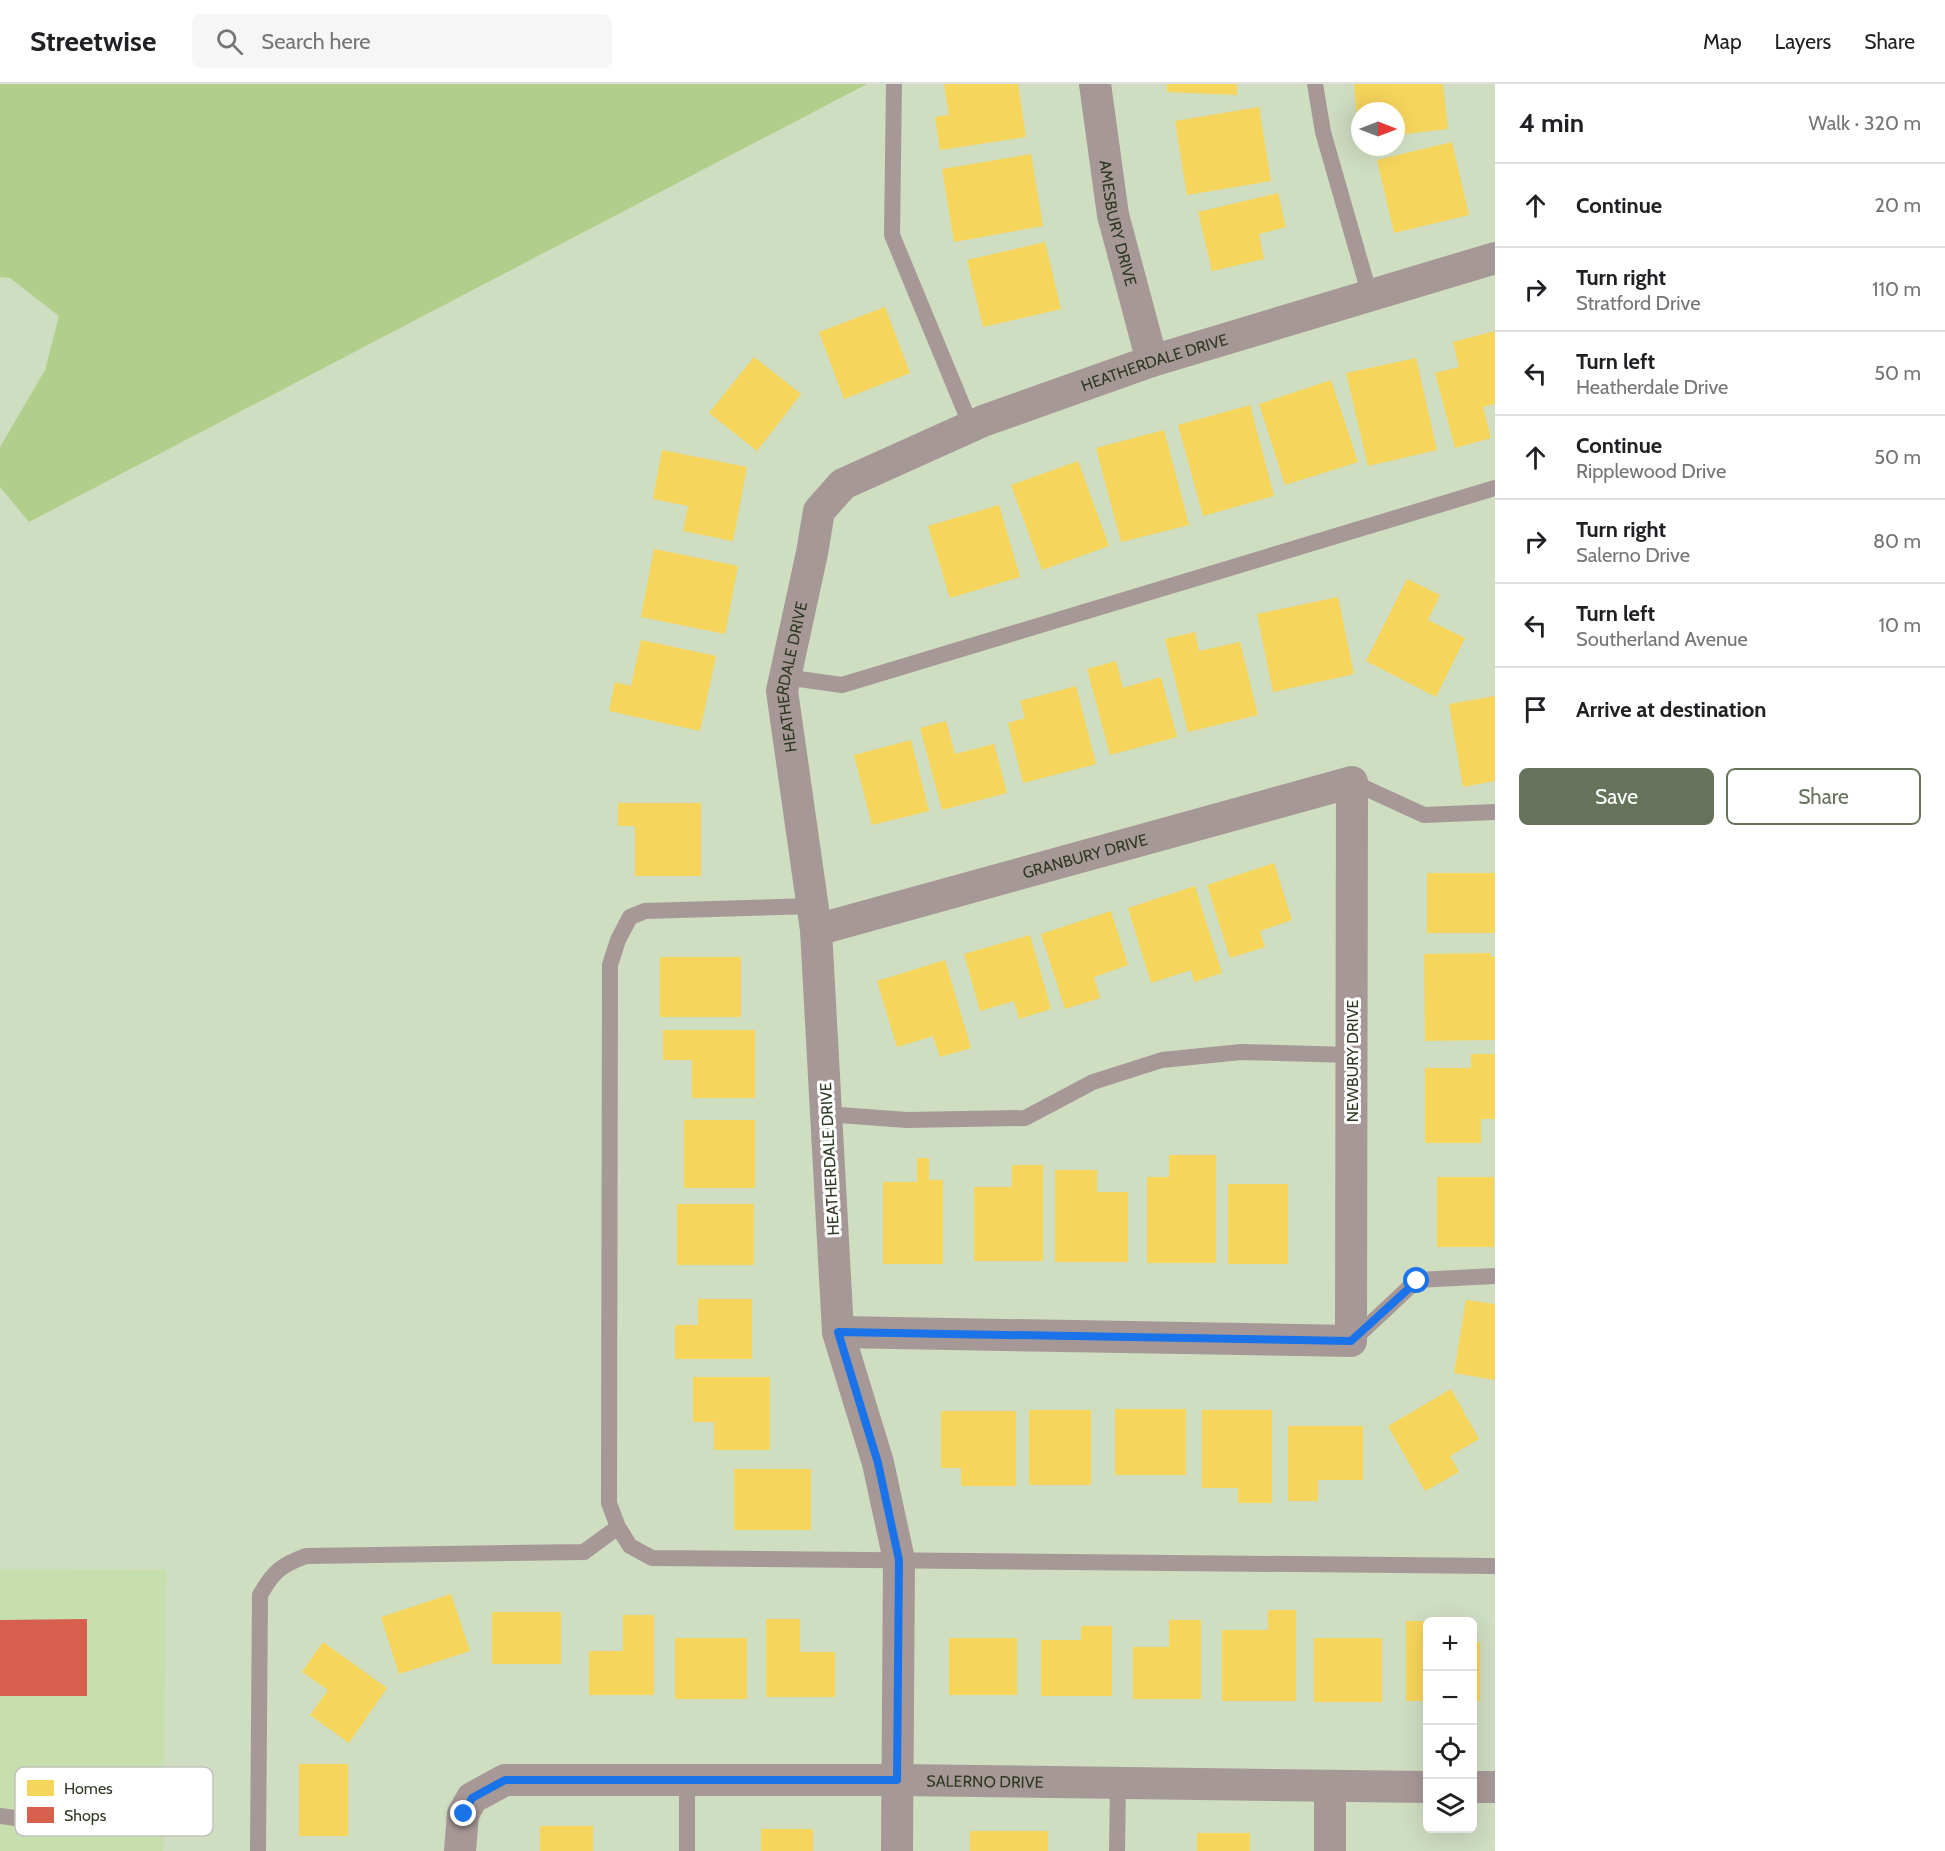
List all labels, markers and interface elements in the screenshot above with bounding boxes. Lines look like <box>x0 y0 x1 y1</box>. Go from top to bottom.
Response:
search box <box>192 14 612 68</box>
text: Streetwise <box>30 24 156 58</box>
icon: search <box>213 25 246 58</box>
text: Search here <box>261 28 371 55</box>
text: Map <box>1703 29 1742 54</box>
text: Layers <box>1775 29 1831 54</box>
text: Share <box>1864 29 1915 54</box>
north arrow <box>1351 102 1405 156</box>
text: 4 min <box>1519 107 1584 139</box>
text: Walk · 320 m <box>1809 111 1921 135</box>
street label: AMESBURY DRIVE <box>1096 159 1141 288</box>
icon: ahead <box>1519 189 1552 222</box>
text: Continue <box>1576 192 1662 219</box>
text: 20 m <box>1875 193 1921 217</box>
text: Turn right <box>1576 264 1666 291</box>
icon: right <box>1519 273 1552 306</box>
text: 110 m <box>1872 277 1921 301</box>
text: Stratford Drive <box>1576 291 1700 315</box>
street label: HEATHERDALE DRIVE <box>1079 330 1230 395</box>
text: Turn left <box>1576 348 1655 375</box>
icon: left <box>1519 357 1552 390</box>
text: 50 m <box>1874 361 1921 385</box>
text: Heatherdale Drive <box>1576 375 1728 399</box>
text: Continue <box>1576 432 1662 459</box>
icon: ahead <box>1519 441 1552 474</box>
text: 50 m <box>1874 445 1921 469</box>
text: Ripplewood Drive <box>1576 459 1726 483</box>
text: Turn right <box>1576 516 1666 543</box>
icon: right <box>1519 525 1552 558</box>
text: 80 m <box>1873 529 1921 553</box>
text: Salerno Drive <box>1576 543 1690 567</box>
street label: HEATHERDALE DRIVE <box>772 600 811 754</box>
text: Turn left <box>1576 600 1655 627</box>
icon: left <box>1519 609 1552 642</box>
text: 10 m <box>1878 613 1921 637</box>
text: Southerland Avenue <box>1576 627 1748 651</box>
icon: arrive <box>1519 693 1552 726</box>
text: Arrive at destination <box>1576 696 1766 723</box>
button: Save <box>1519 768 1714 825</box>
button: Share <box>1726 768 1921 825</box>
street label: GRANBURY DRIVE <box>1020 830 1150 883</box>
street label: NEWBURY DRIVE <box>1343 1000 1362 1122</box>
street label: HEATHERDALE DRIVE <box>816 1082 843 1236</box>
route start <box>1403 1267 1429 1293</box>
map controls <box>1423 1617 1477 1833</box>
button: + <box>1423 1617 1477 1671</box>
button: − <box>1423 1671 1477 1725</box>
button: locate <box>1423 1725 1477 1779</box>
legend <box>15 1767 213 1836</box>
street label: SALERNO DRIVE <box>926 1771 1044 1792</box>
text: Homes <box>64 1779 113 1798</box>
button: layers <box>1423 1779 1477 1833</box>
route end <box>450 1800 476 1826</box>
text: Shops <box>64 1806 107 1825</box>

